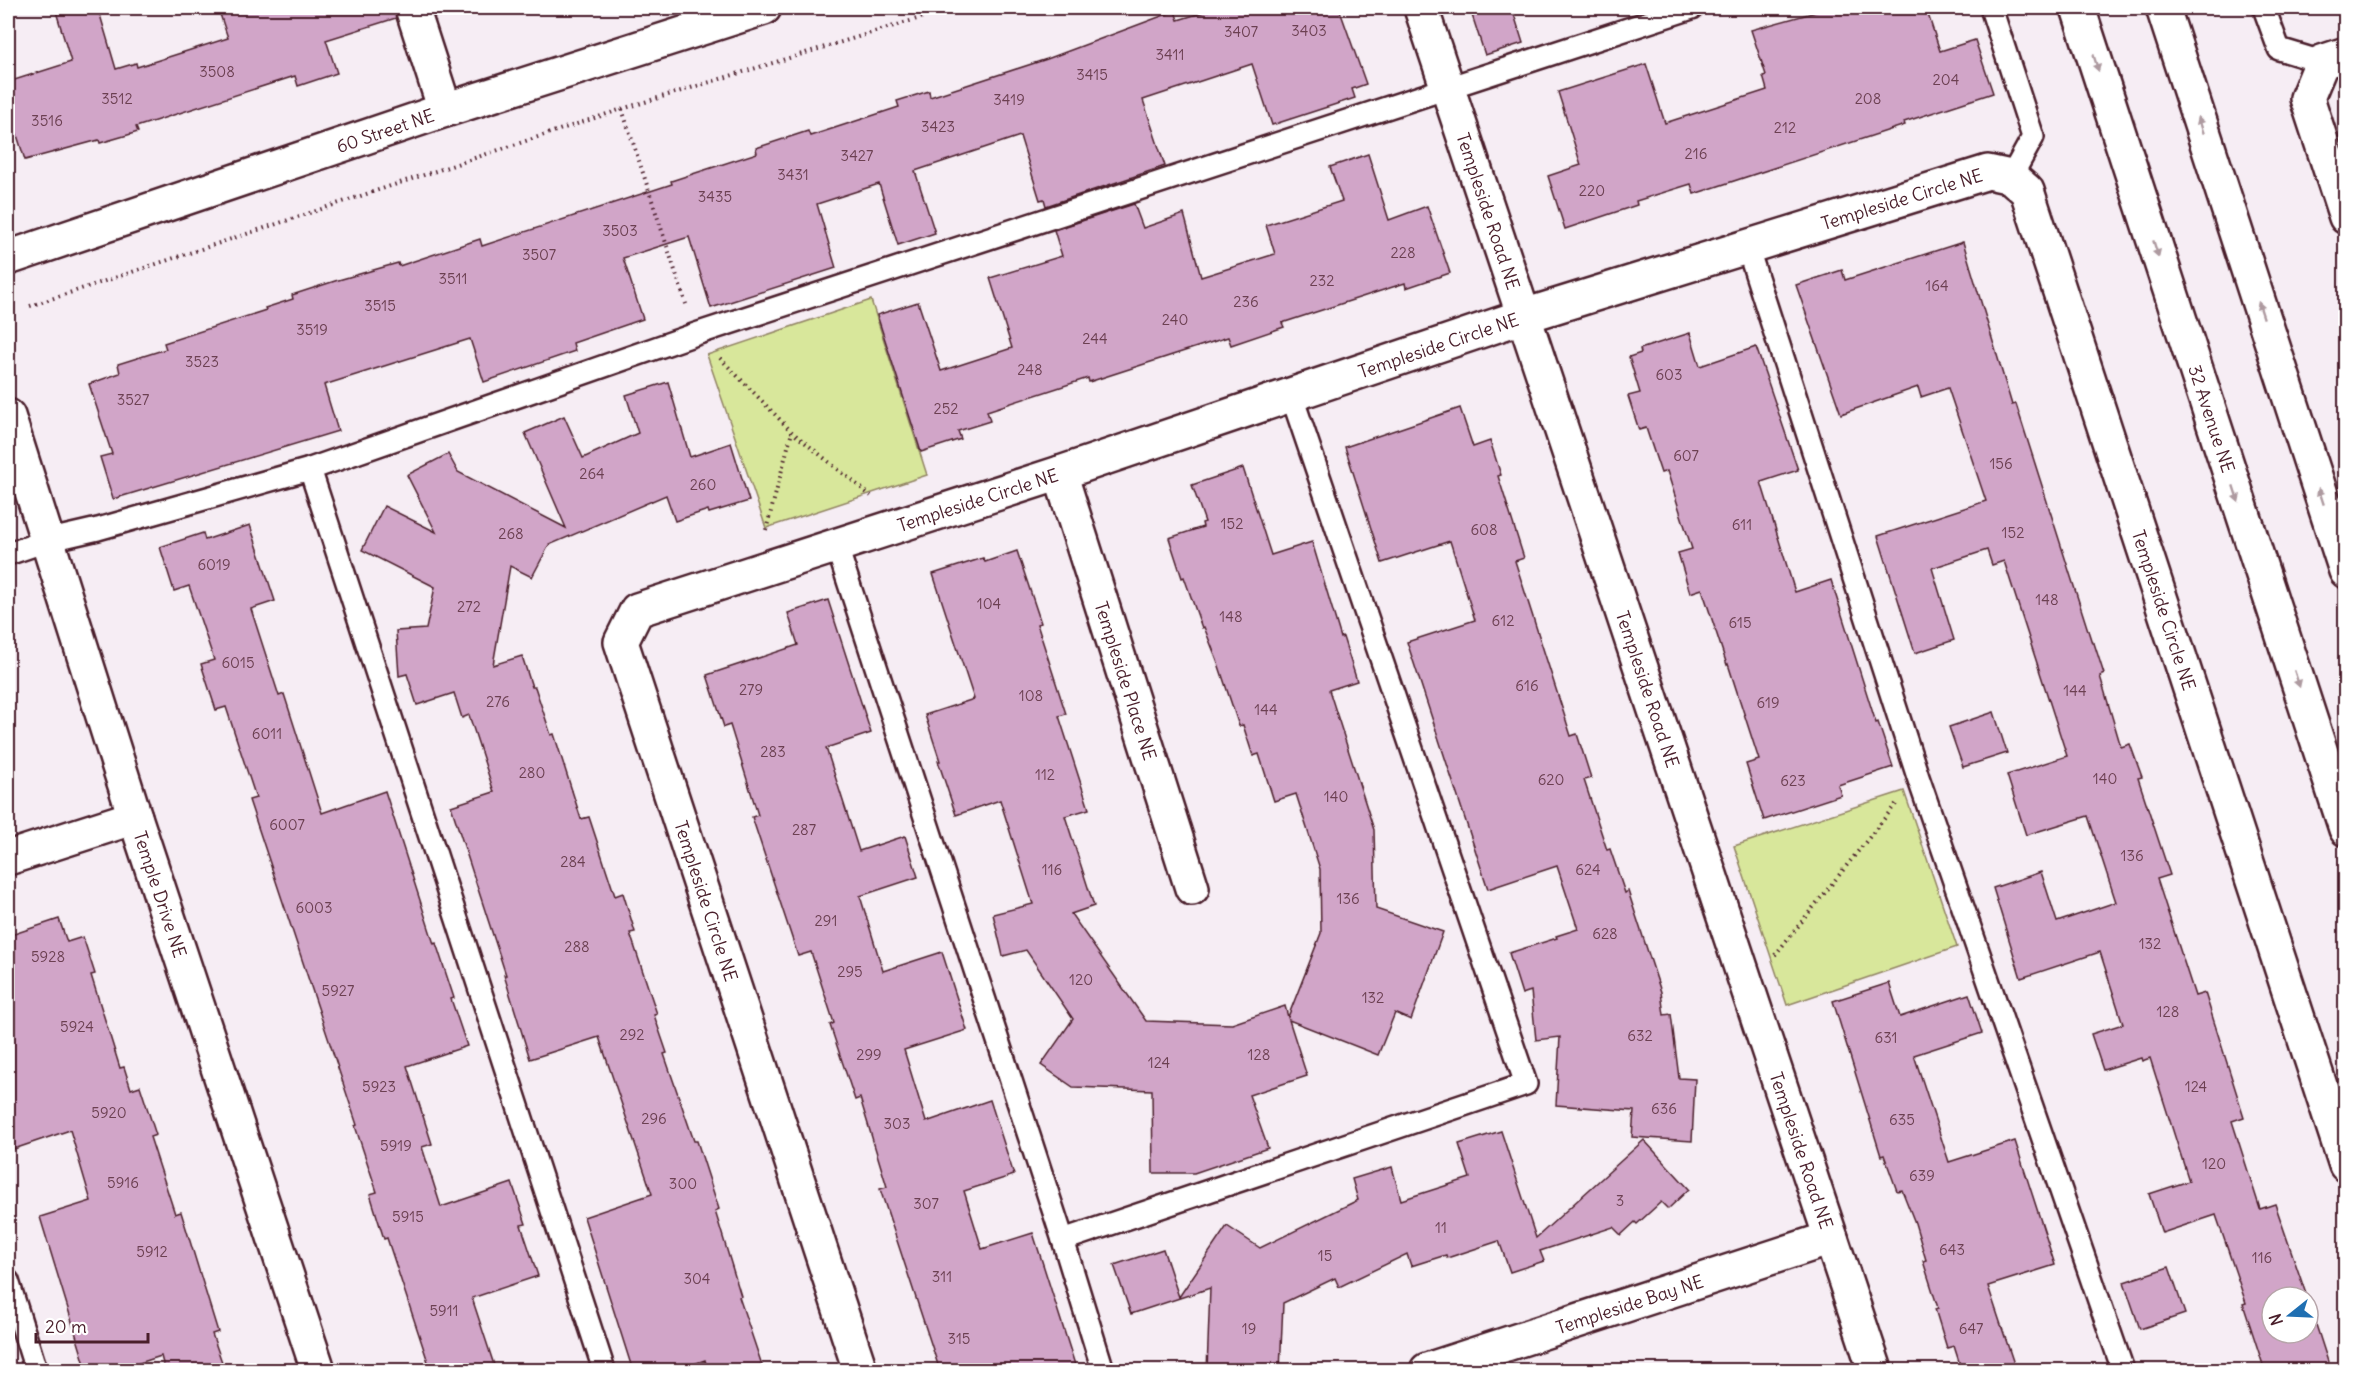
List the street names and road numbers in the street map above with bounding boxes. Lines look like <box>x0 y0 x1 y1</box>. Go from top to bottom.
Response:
street label: 60 Street NE <box>333 103 437 158</box>
street label: Templeside Road NE <box>1452 130 1526 292</box>
street label: Templeside Circle NE <box>1818 163 1985 235</box>
street label: Templeside Circle NE <box>1355 307 1521 383</box>
street label: 32 Avenue NE <box>2184 362 2240 476</box>
street label: Templeside Circle NE <box>894 463 1061 536</box>
street label: Templeside Circle NE <box>2127 527 2201 693</box>
street label: Templeside Place NE <box>1090 598 1162 763</box>
street label: Templeside Road NE <box>1611 608 1685 771</box>
street label: Templeside Circle NE <box>669 818 743 984</box>
street label: Temple Drive NE <box>129 828 192 960</box>
street label: Templeside Road NE <box>1765 1069 1839 1232</box>
street label: Templeside Bay NE <box>1553 1269 1706 1339</box>

